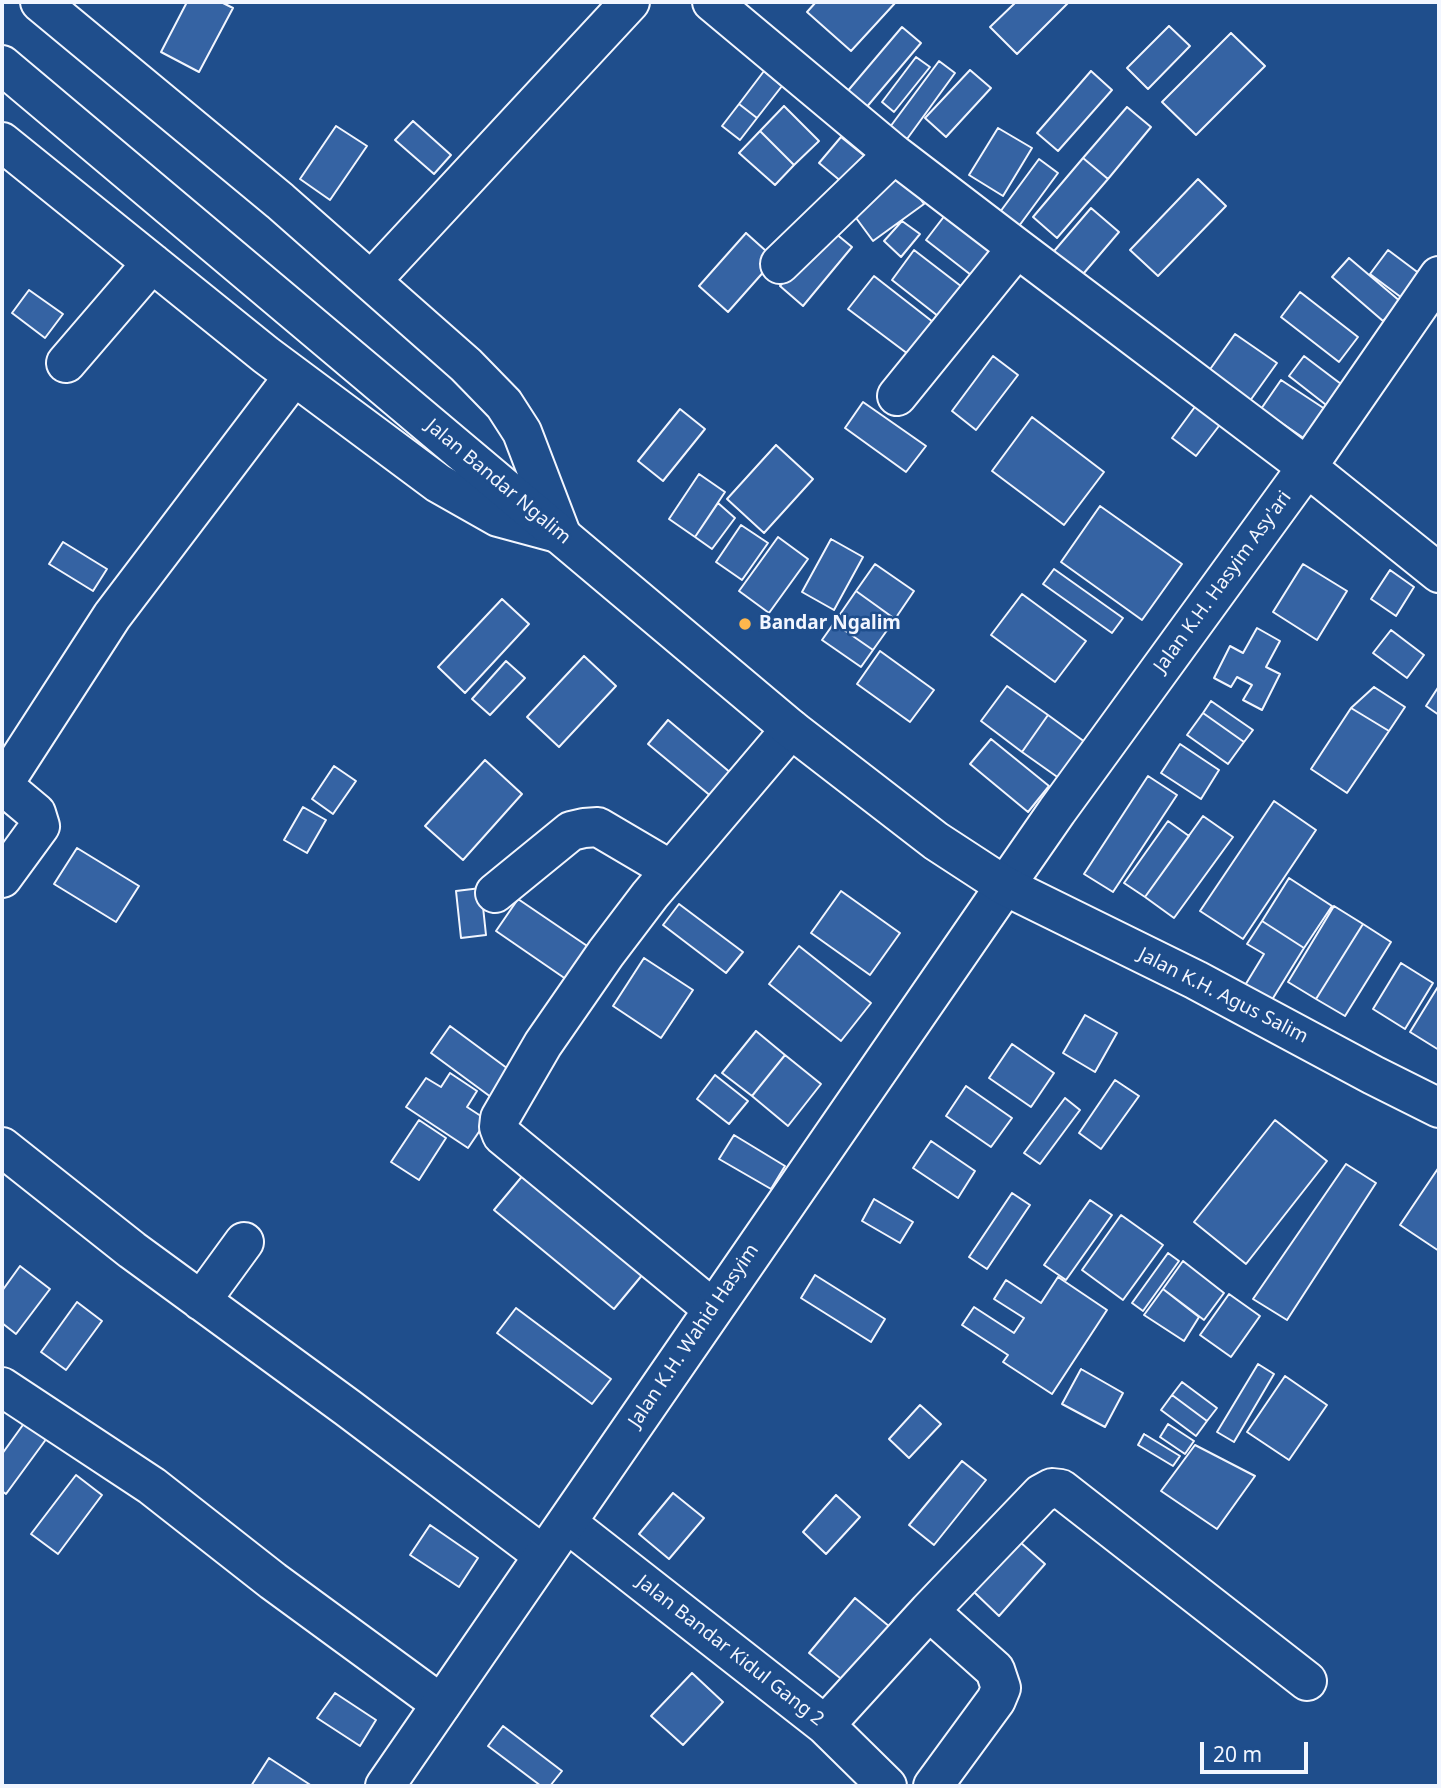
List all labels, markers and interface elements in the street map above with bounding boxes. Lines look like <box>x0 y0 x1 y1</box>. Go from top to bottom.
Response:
street label: Jalan Bandar Ngalim <box>421 415 575 549</box>
street label: Jalan K.H. Hasyim Asy'ari <box>1149 487 1297 677</box>
place label: Bandar Ngalim <box>759 613 901 635</box>
marker: Bandar Ngalim <box>737 616 753 632</box>
street label: Jalan K.H. Agus Salim <box>1134 943 1312 1049</box>
street label: Jalan K.H. Wahid Hasyim <box>624 1240 764 1432</box>
street label: Jalan Bandar Kidul Gang 2 <box>632 1571 828 1731</box>
scale bar <box>1203 1728 1312 1772</box>
text: 20 m <box>1213 1740 1262 1768</box>

